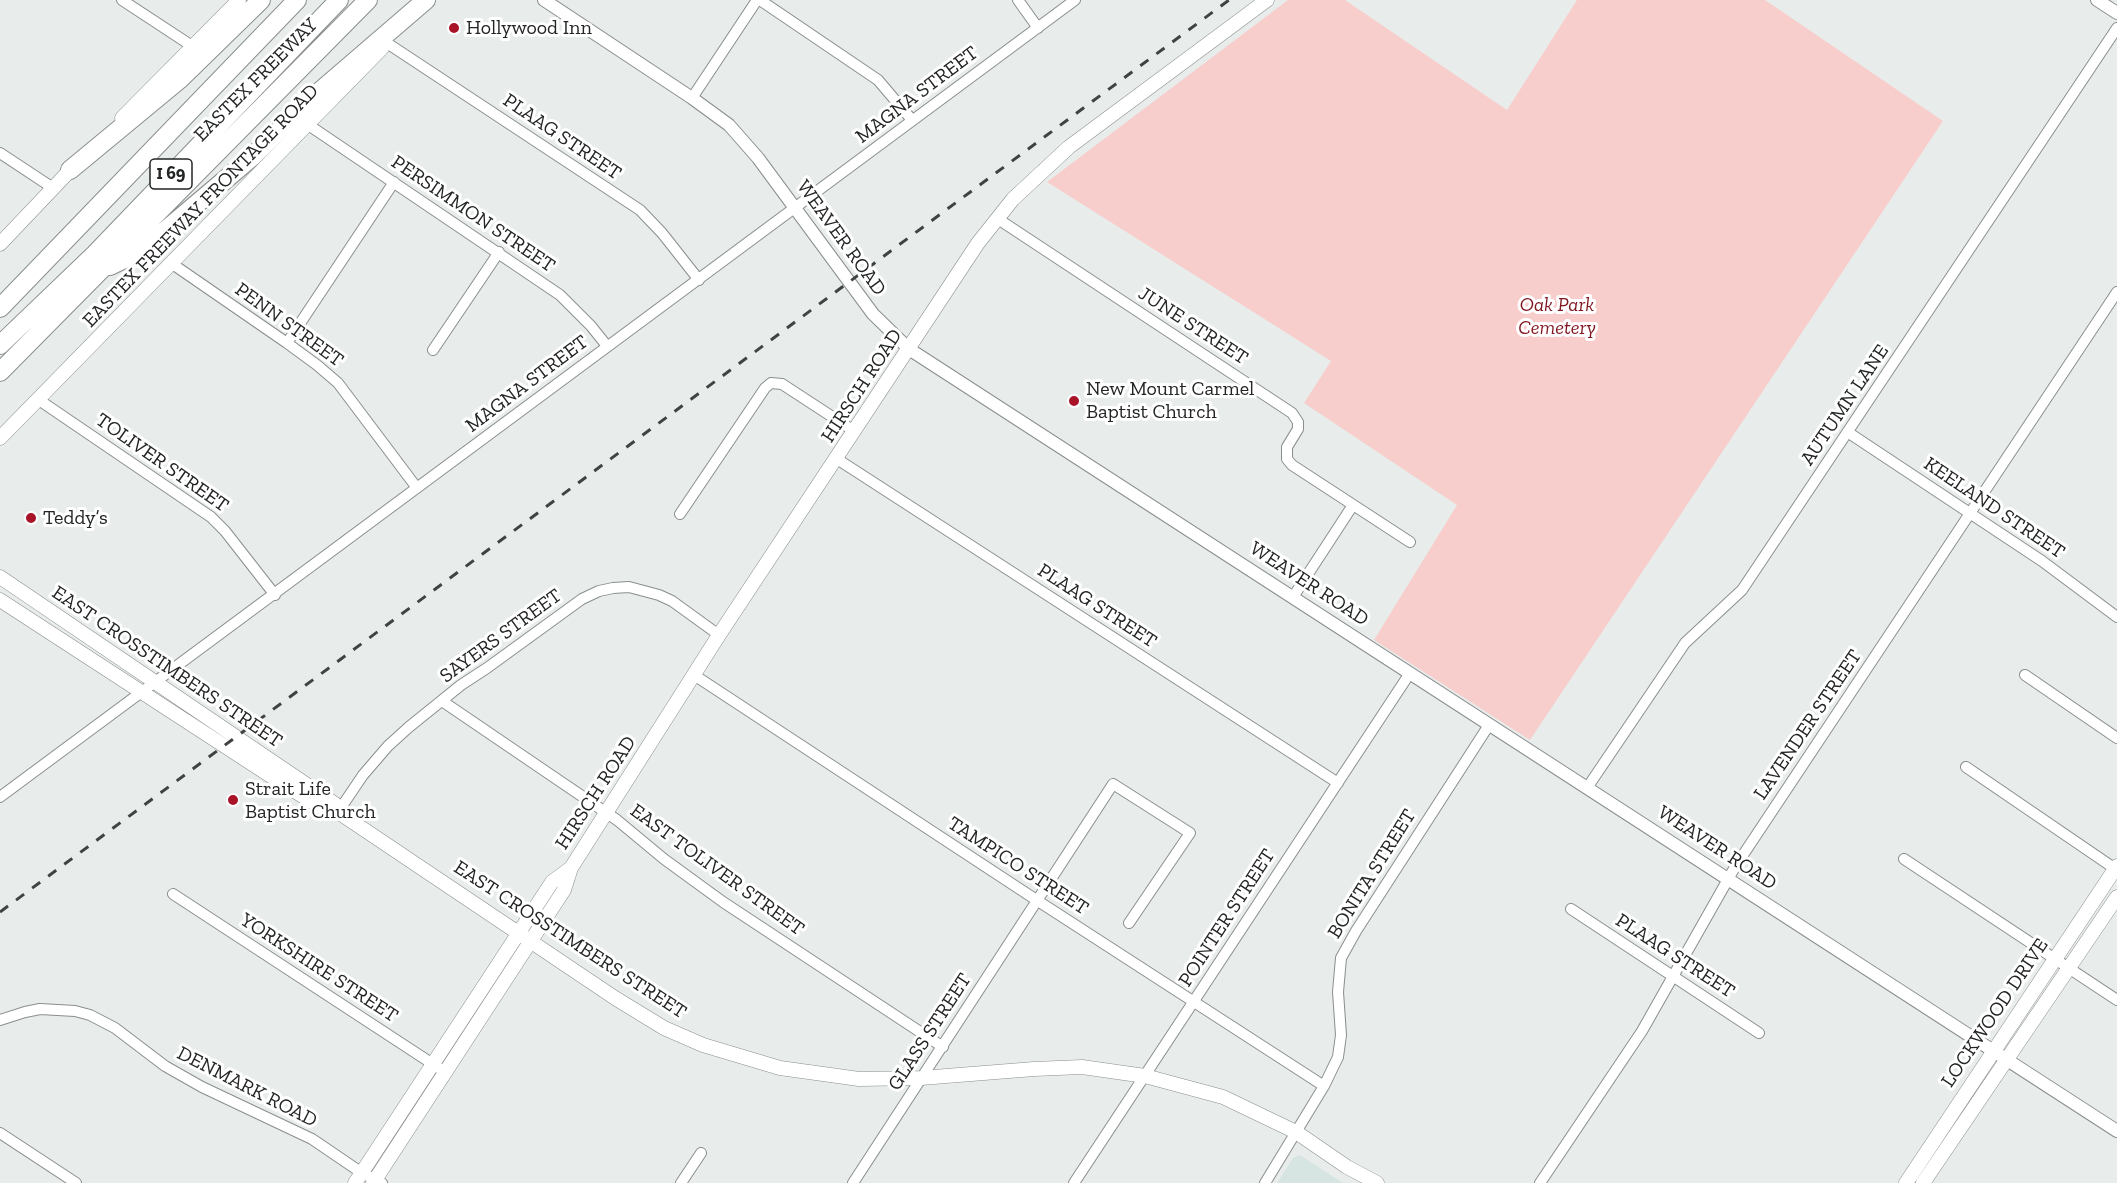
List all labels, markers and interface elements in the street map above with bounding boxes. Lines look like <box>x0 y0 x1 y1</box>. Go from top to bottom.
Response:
street label: EASTEX FREEWAY <box>189 13 323 147</box>
place label: Hollywood Inn <box>466 16 592 40</box>
marker: Hollywood Inn <box>447 21 461 35</box>
street label: MAGNA STREET <box>851 41 983 149</box>
street label: EASTEX FREEWAY FRONTAGE ROAD <box>78 79 324 333</box>
street label: PLAAG STREET <box>498 89 626 185</box>
street label: PERSIMMON STREET <box>386 150 560 278</box>
road number: I 69 <box>150 159 192 189</box>
street label: WEAVER ROAD <box>791 176 891 300</box>
street label: PENN STREET <box>230 278 348 372</box>
street label: JUNE STREET <box>1134 282 1252 370</box>
park label: Oak Park Cemetery <box>1518 293 1596 340</box>
street label: HIRSCH ROAD <box>816 325 908 447</box>
street label: MAGNA STREET <box>461 330 593 438</box>
street label: AUTUMN LANE <box>1796 340 1894 470</box>
place label: New Mount Carmel Baptist Church <box>1086 377 1254 424</box>
marker: New Mount Carmel Baptist Church <box>1067 394 1081 408</box>
street label: TOLIVER STREET <box>91 408 233 518</box>
street label: KEELAND STREET <box>1919 452 2069 564</box>
place label: Teddy’s <box>43 506 108 530</box>
marker: Teddy’s <box>24 511 38 525</box>
street label: WEAVER ROAD <box>1245 537 1373 631</box>
street label: PLAAG STREET <box>1033 559 1161 653</box>
street label: EAST CROSSTIMBERS STREET <box>47 581 287 753</box>
street label: SAYERS STREET <box>435 584 567 688</box>
street label: LAVENDER STREET <box>1749 645 1867 805</box>
street label: HIRSCH ROAD <box>550 732 642 854</box>
place label: Strait Life Baptist Church <box>245 777 376 824</box>
marker: Strait Life Baptist Church <box>226 793 240 807</box>
street label: EAST TOLIVER STREET <box>625 799 809 941</box>
street label: WEAVER ROAD <box>1653 801 1781 895</box>
street label: BONITA STREET <box>1323 805 1421 943</box>
street label: TAMPICO STREET <box>943 812 1093 920</box>
street label: POINTER STREET <box>1174 845 1280 991</box>
street label: EAST CROSSTIMBERS STREET <box>449 856 691 1024</box>
street label: YORKSHIRE STREET <box>236 908 402 1028</box>
street label: PLAAG STREET <box>1611 909 1739 1003</box>
street label: LOCKWOOD DRIVE <box>1936 934 2054 1092</box>
street label: GLASS STREET <box>883 969 977 1095</box>
street label: DENMARK ROAD <box>173 1041 321 1133</box>

